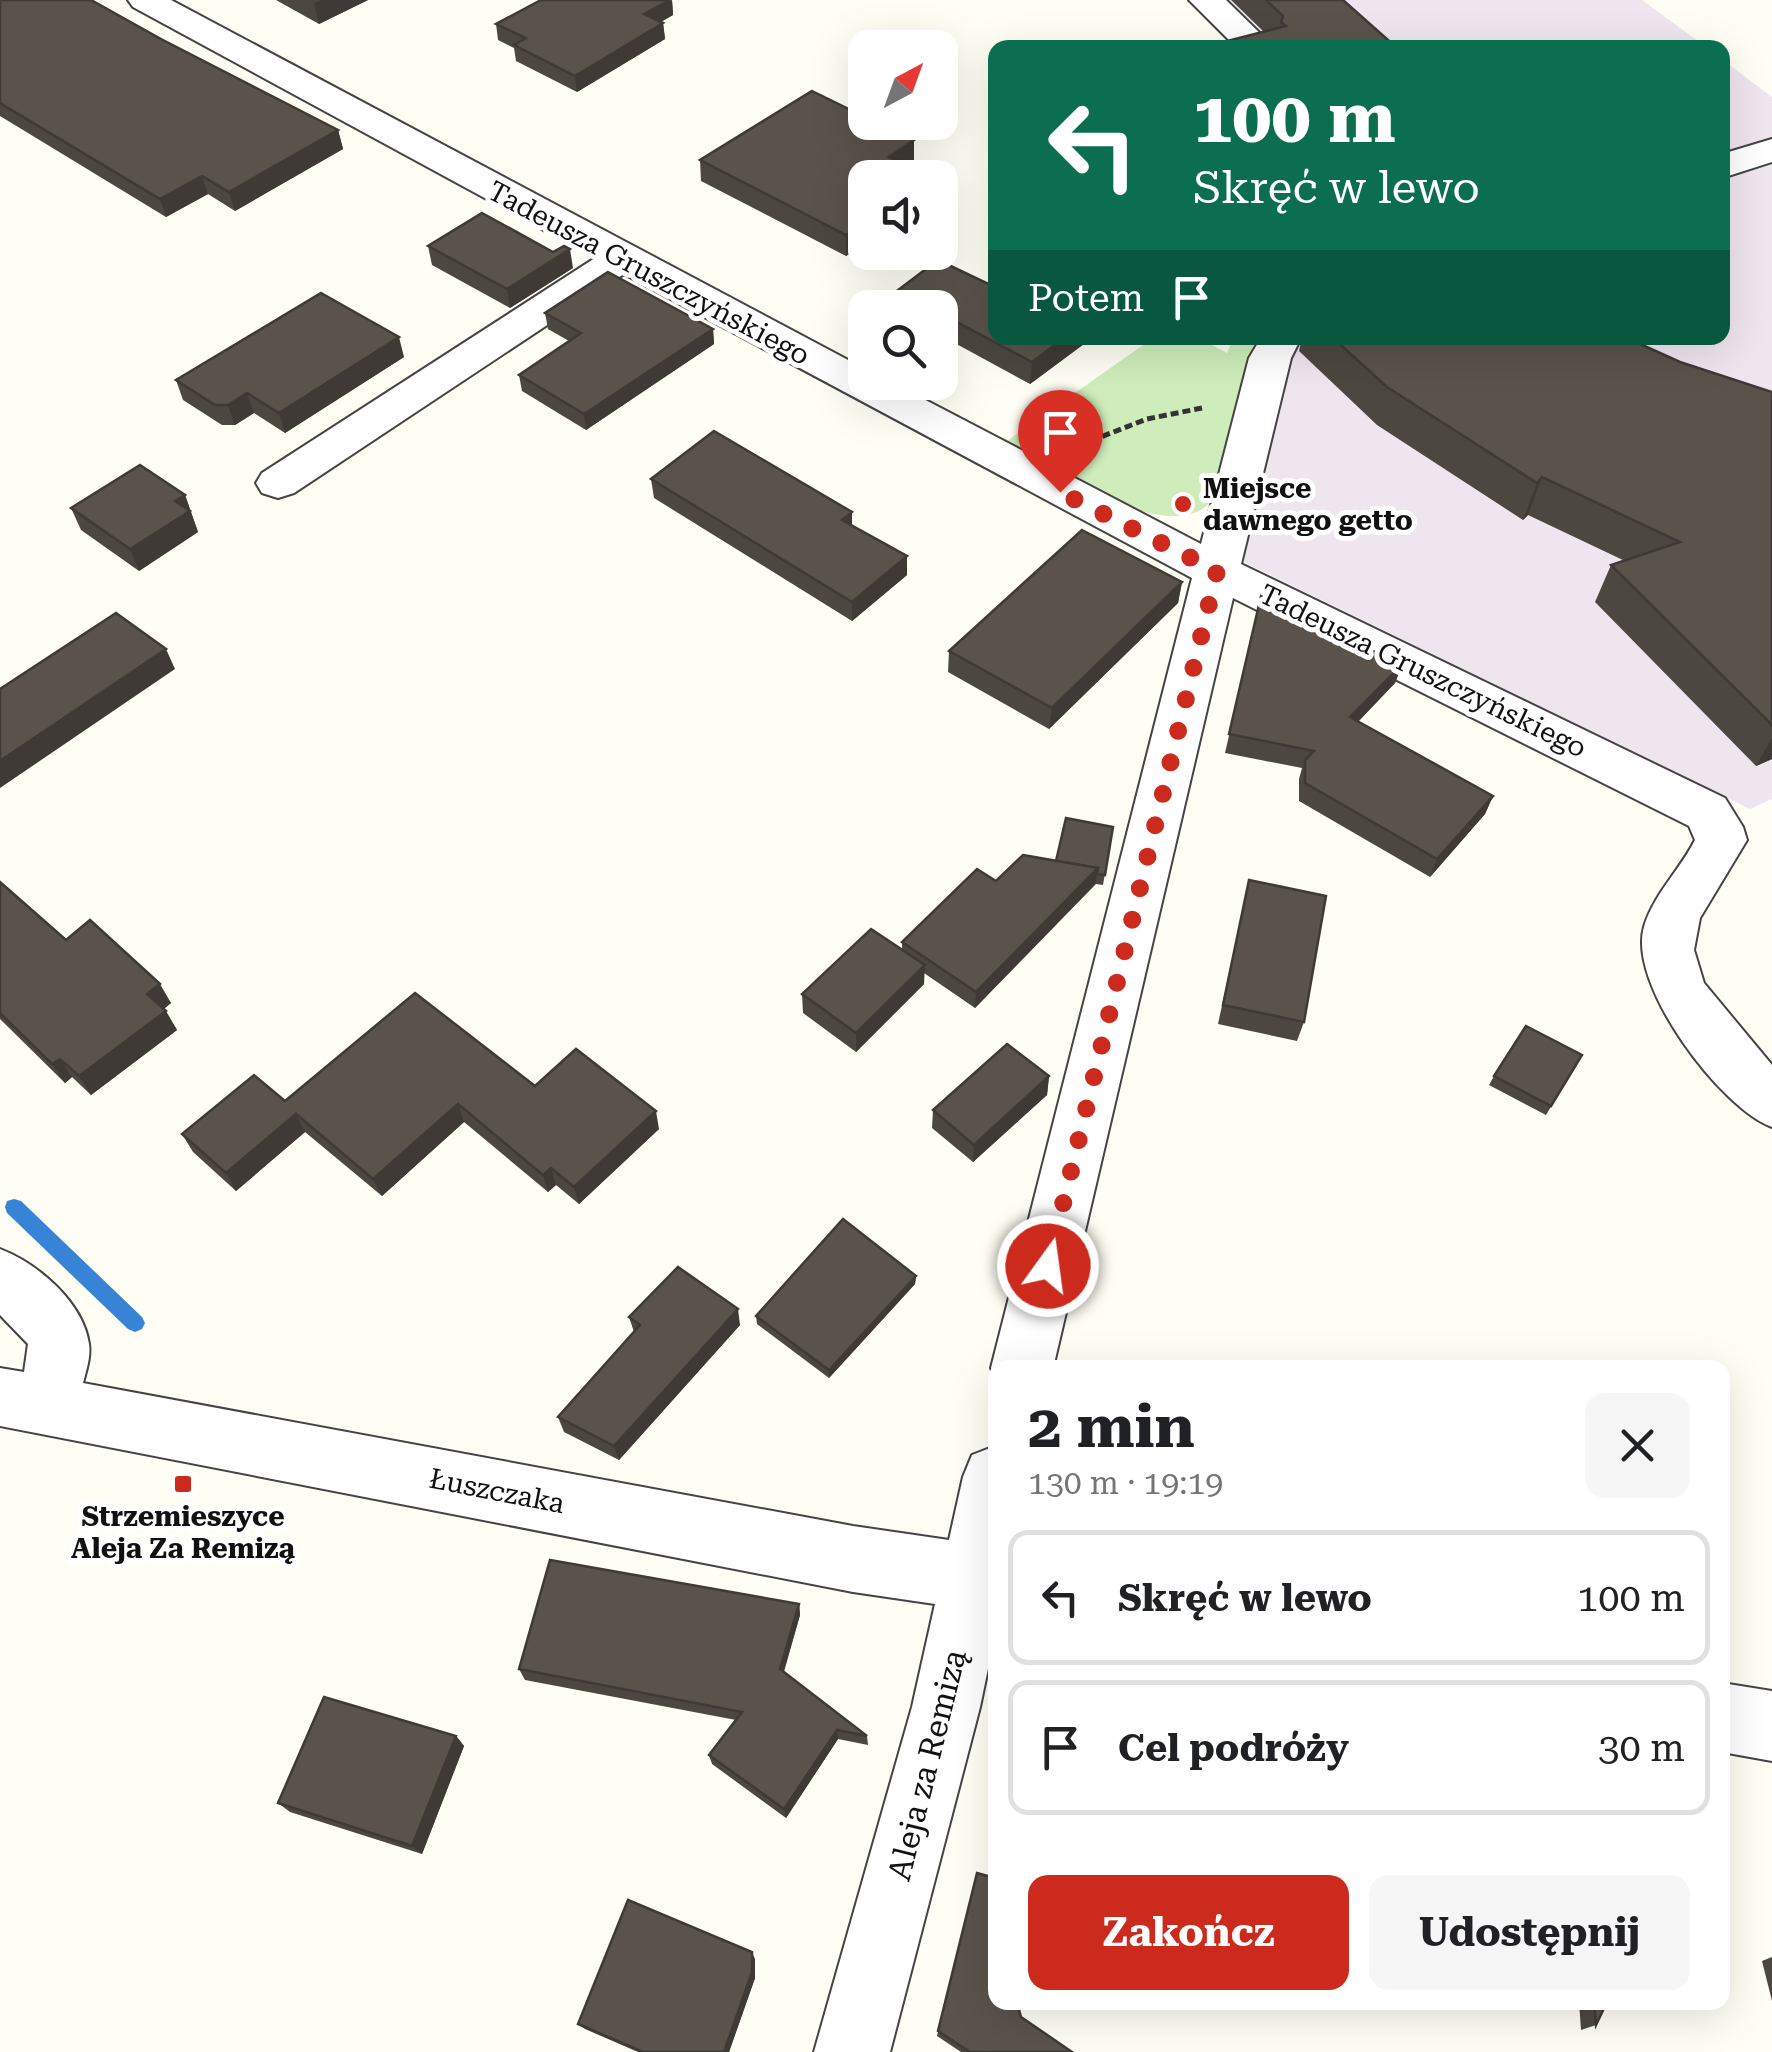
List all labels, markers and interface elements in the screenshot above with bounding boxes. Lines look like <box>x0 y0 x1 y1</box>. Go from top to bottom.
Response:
north arrow <box>848 30 958 140</box>
map controls <box>848 30 958 400</box>
text: 100 m <box>1193 77 1396 159</box>
icon: left <box>1028 80 1158 210</box>
button: sound <box>848 160 958 270</box>
text: Skręć w lewo <box>1193 161 1480 214</box>
street label: Tadeusza Gruszczyńskiego <box>483 174 815 372</box>
icon: arrive <box>1164 270 1219 325</box>
text: Potem <box>1028 276 1144 320</box>
button: search <box>848 290 958 400</box>
pin <box>1018 390 1103 493</box>
icon: arrive <box>1033 405 1088 460</box>
place label: Miejsce dawnego getto <box>1203 472 1413 537</box>
marker: Miejsce dawnego getto <box>1172 493 1194 515</box>
street label: Tadeusza Gruszczyńskiego <box>1254 577 1592 765</box>
position arrow <box>996 1214 1100 1318</box>
text: 2 min <box>1028 1391 1195 1462</box>
button: close <box>1585 1393 1690 1498</box>
street label: Łuszczaka <box>427 1462 567 1520</box>
text: 130 m · 19:19 <box>1028 1464 1223 1502</box>
marker: Strzemieszyce Aleja Za Remizą <box>172 1473 194 1495</box>
place label: Strzemieszyce Aleja Za Remizą <box>71 1500 296 1565</box>
icon: left <box>1033 1570 1088 1625</box>
text: Skręć w lewo <box>1118 1576 1372 1620</box>
text: 100 m <box>1577 1576 1685 1620</box>
street label: Aleja za Remizą <box>880 1646 974 1884</box>
icon: arrive <box>1033 1720 1088 1775</box>
text: Cel podróży <box>1118 1726 1349 1770</box>
text: 30 m <box>1598 1726 1685 1770</box>
button: Zakończ <box>1028 1875 1349 1990</box>
button: Udostępnij <box>1369 1875 1690 1990</box>

